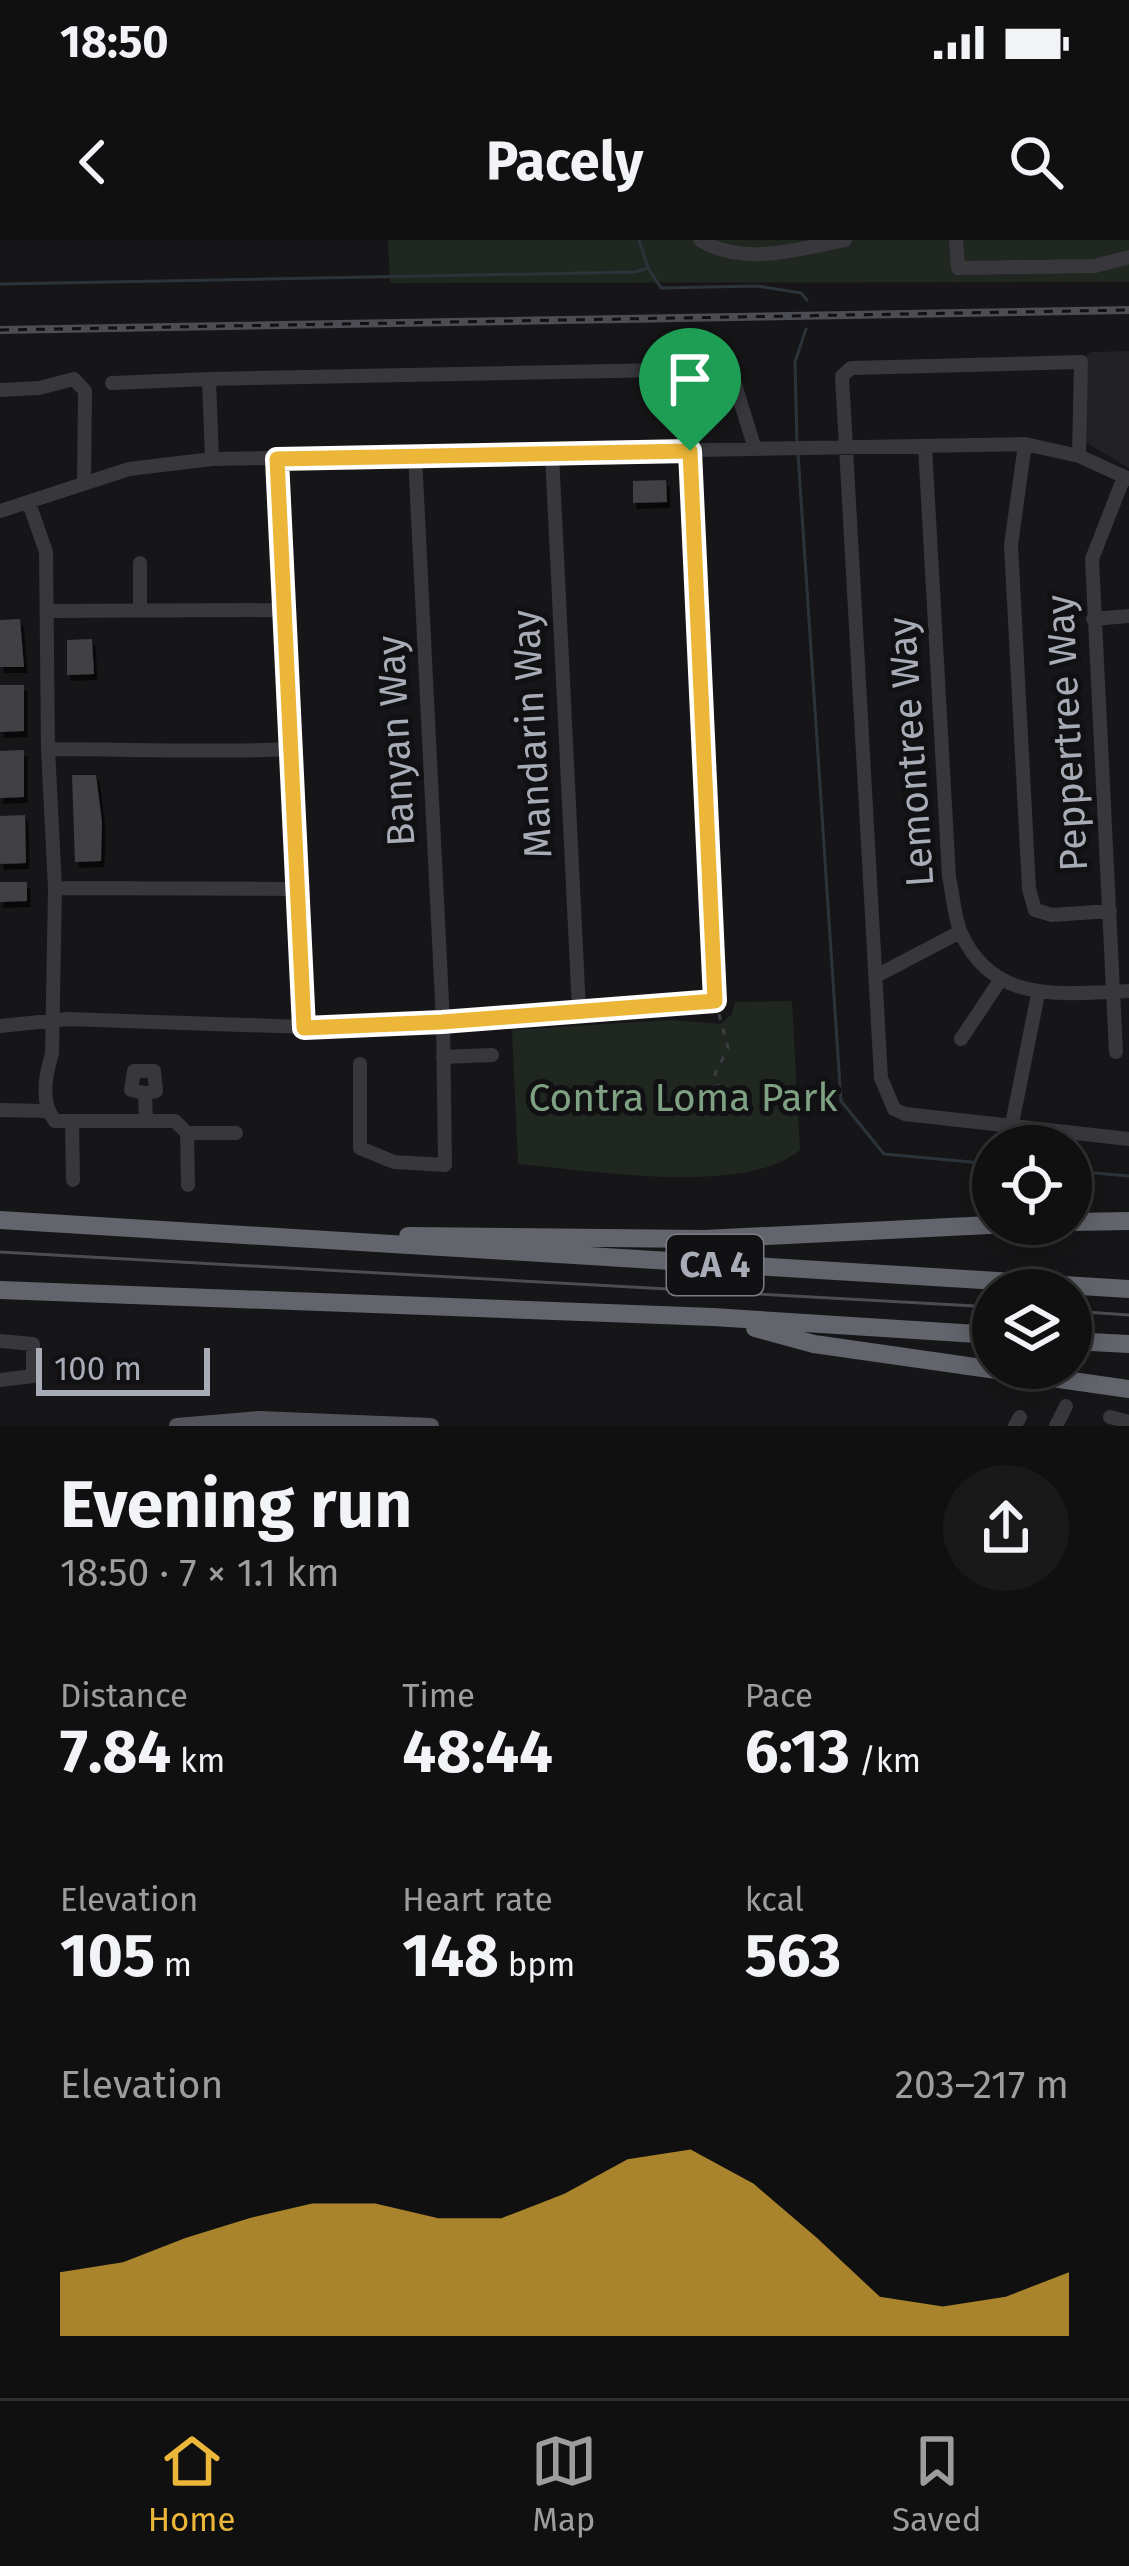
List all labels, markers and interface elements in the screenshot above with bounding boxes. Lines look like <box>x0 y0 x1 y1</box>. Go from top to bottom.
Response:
text: 18:50 <box>60 15 169 69</box>
icon: back <box>60 129 126 195</box>
icon: search <box>1003 129 1069 195</box>
text: Pacely <box>486 130 643 194</box>
pin <box>639 328 741 451</box>
icon: arrive <box>657 346 723 412</box>
street label: Peppertree Way <box>1037 593 1097 873</box>
street label: Mandarin Way <box>503 608 561 860</box>
street label: Lemontree Way <box>879 616 943 888</box>
street label: Banyan Way <box>368 634 424 848</box>
park label: Contra Loma Park <box>529 1075 838 1121</box>
map controls <box>972 1125 1092 1389</box>
button: locate <box>972 1125 1092 1245</box>
road number: CA 4 <box>667 1235 763 1295</box>
button: layers <box>972 1269 1092 1389</box>
scale bar <box>36 1342 210 1395</box>
text: 100 m <box>54 1349 142 1389</box>
text: Evening run <box>60 1465 412 1544</box>
button: share <box>943 1465 1069 1591</box>
text: 18:50 · 7 × 1.1 km <box>60 1550 340 1596</box>
text: Distance <box>60 1676 188 1716</box>
text: Time <box>402 1676 475 1716</box>
text: Pace <box>745 1676 813 1716</box>
text: 7.84 <box>60 1716 171 1788</box>
text: 48:44 <box>402 1716 553 1788</box>
text: 6:13 <box>745 1716 850 1788</box>
text: km <box>171 1741 225 1781</box>
text: /km <box>850 1741 921 1781</box>
text: Elevation <box>60 1880 198 1920</box>
text: Heart rate <box>402 1880 553 1920</box>
text: kcal <box>745 1880 804 1920</box>
text: 105 <box>60 1920 155 1992</box>
text: 148 <box>402 1920 499 1992</box>
text: 563 <box>745 1920 841 1992</box>
text: m <box>155 1945 192 1985</box>
text: bpm <box>499 1945 575 1985</box>
text: Elevation <box>60 2062 223 2108</box>
text: 203–217 m <box>895 2062 1069 2108</box>
tab: Home <box>148 2428 236 2540</box>
tab: Map <box>531 2428 597 2540</box>
tab: Saved <box>892 2428 981 2540</box>

